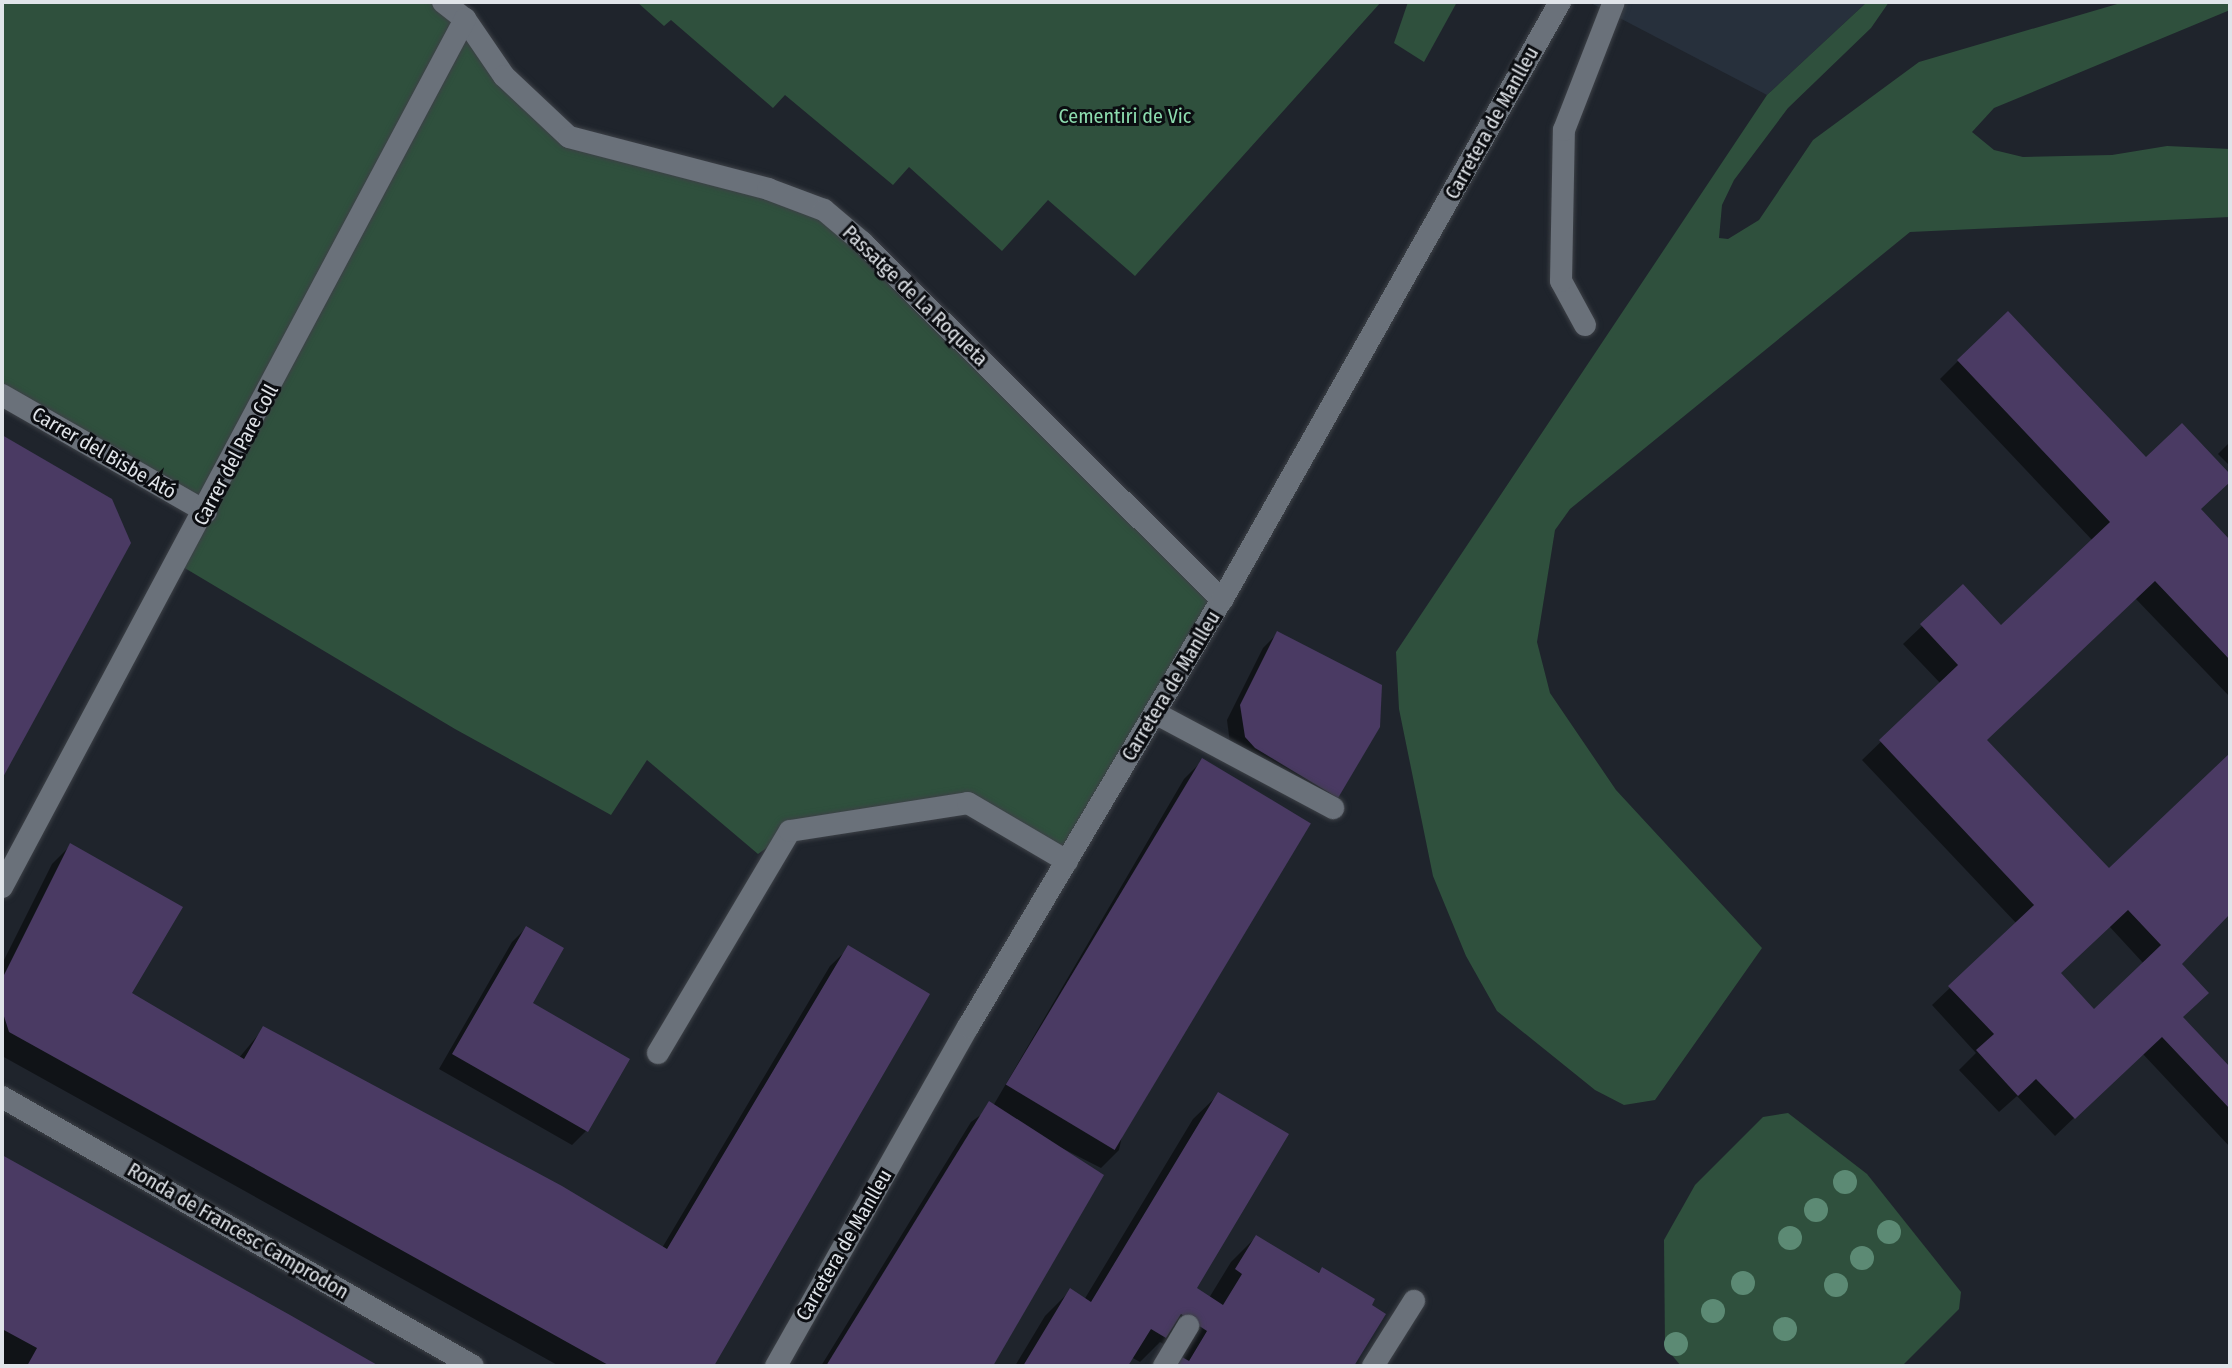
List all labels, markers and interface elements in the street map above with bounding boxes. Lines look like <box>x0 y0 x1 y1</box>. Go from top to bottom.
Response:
street label: Carretera de Manlleu <box>1440 43 1544 203</box>
park label: Cementiri de Vic <box>1059 104 1191 128</box>
street label: Passatge de La Roqueta <box>837 221 993 371</box>
street label: Carrer del Pare Coll <box>189 380 283 530</box>
street label: Carrer del Bisbe Ató <box>28 402 180 504</box>
street label: Carretera de Manlleu <box>1117 607 1225 765</box>
street label: Ronda de Francesc Camprodon <box>123 1158 353 1304</box>
street label: Carretera de Manlleu <box>791 1165 897 1325</box>

